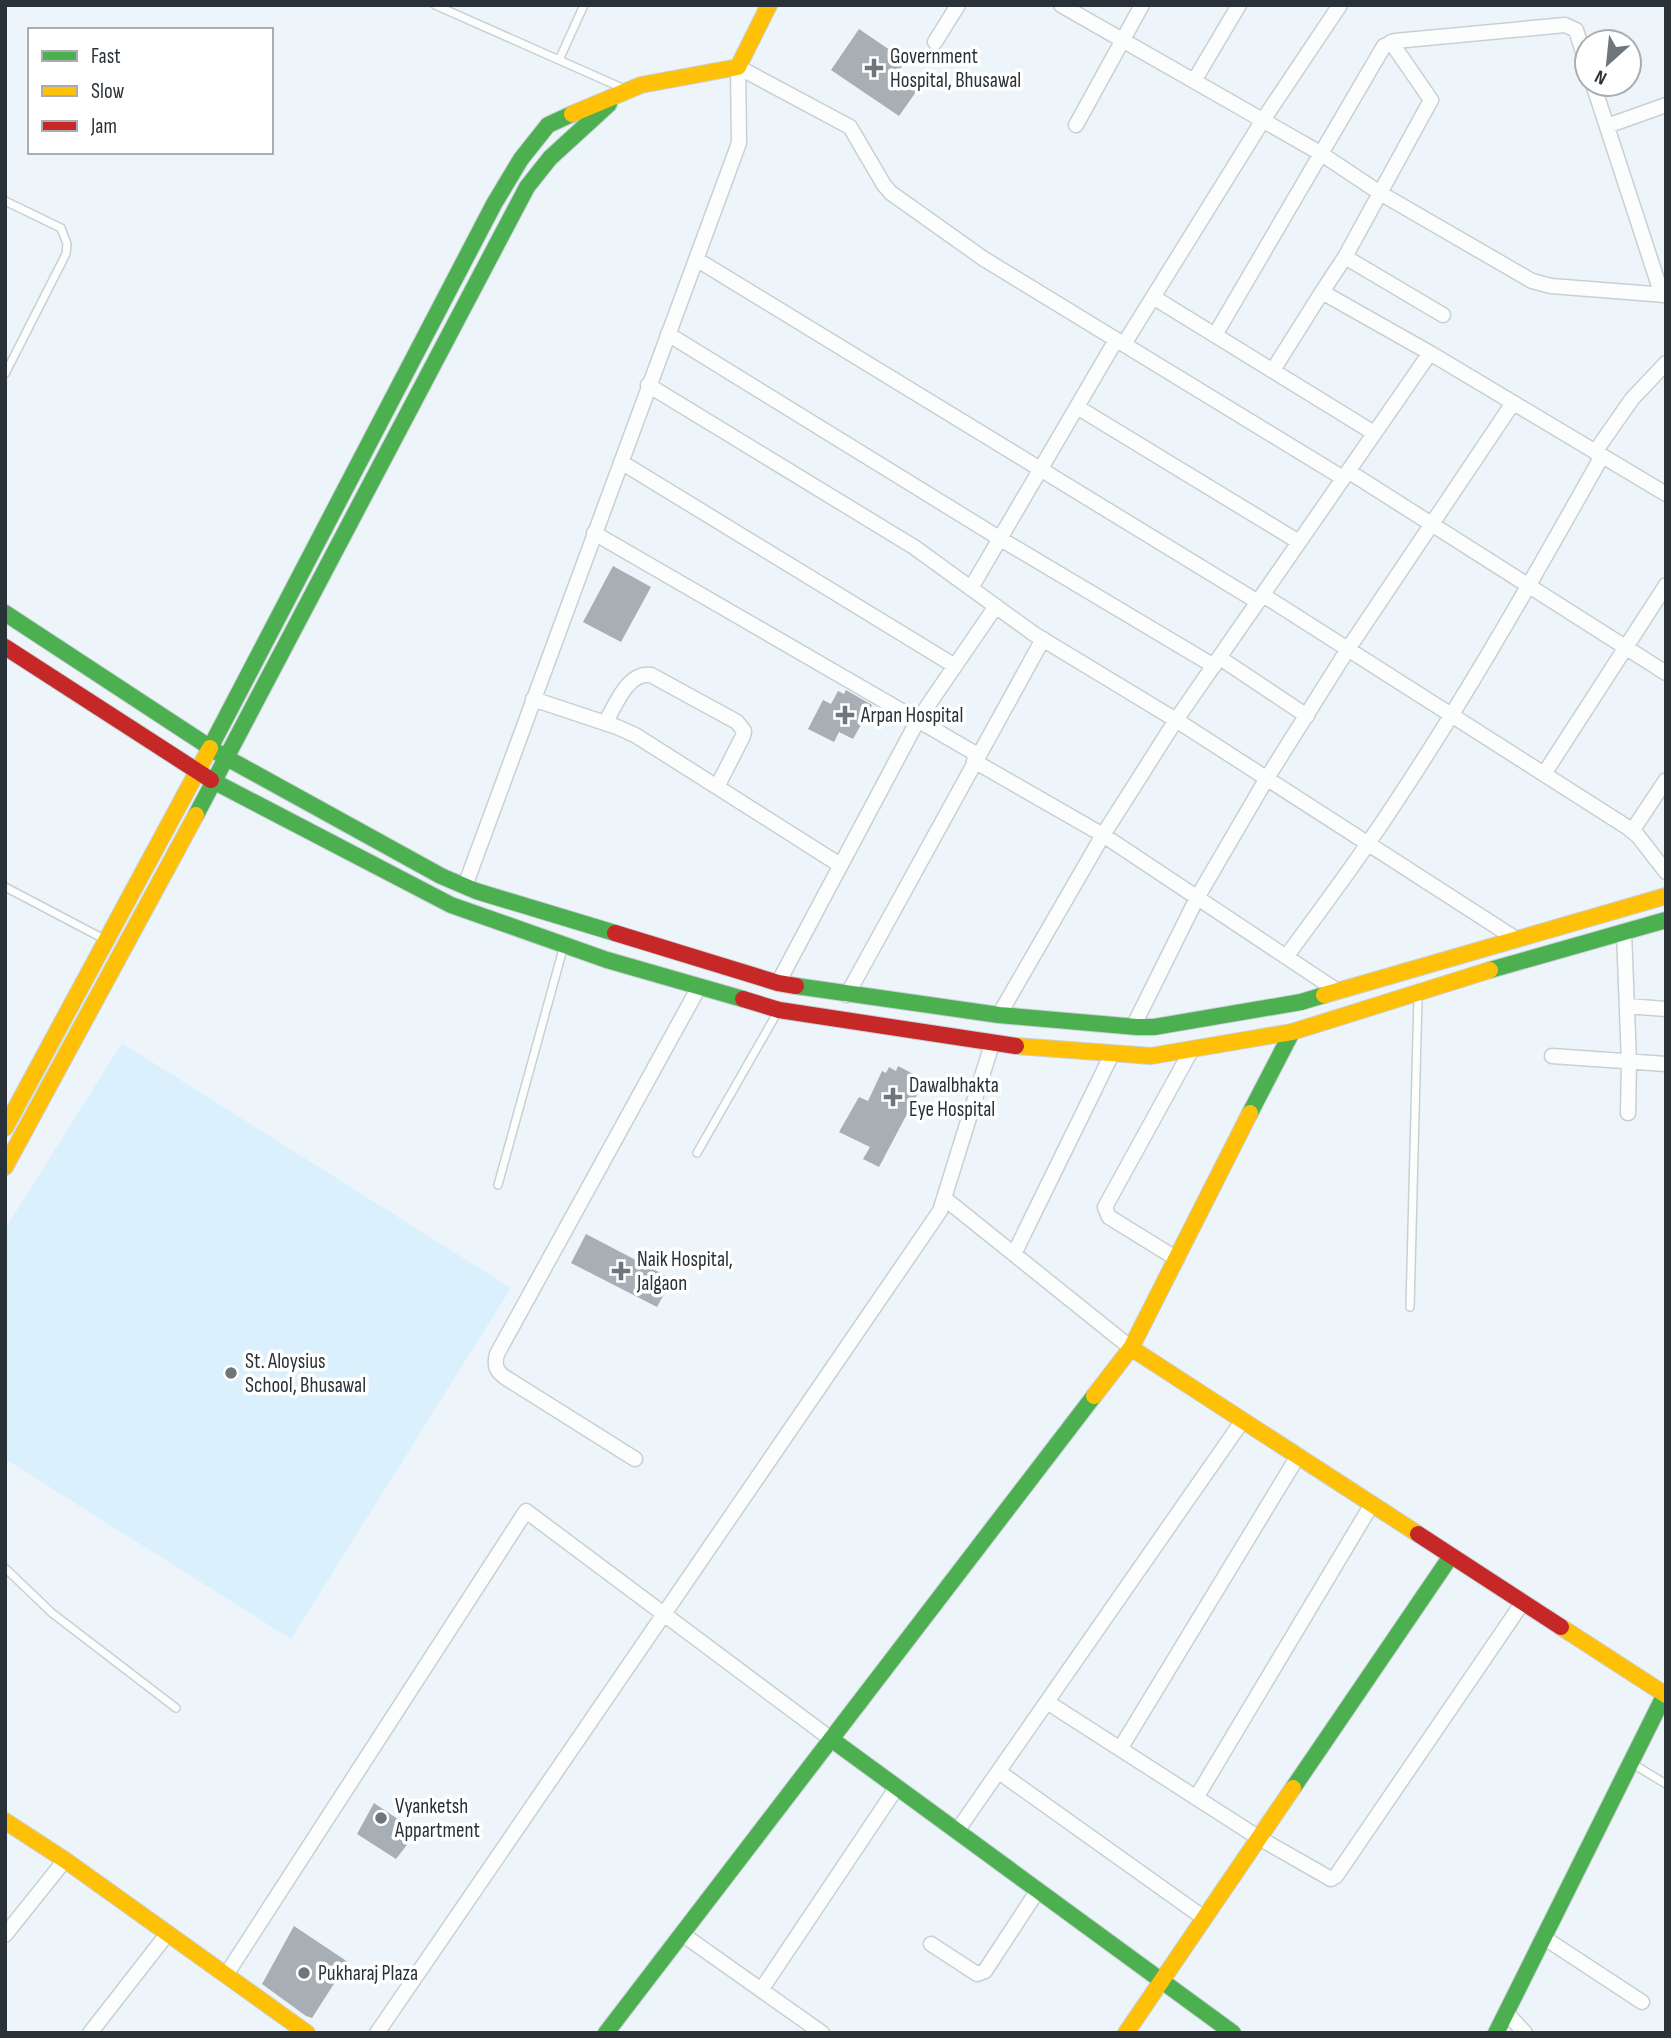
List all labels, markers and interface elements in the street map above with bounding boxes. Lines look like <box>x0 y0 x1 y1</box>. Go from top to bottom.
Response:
legend <box>28 28 273 154</box>
north arrow <box>1573 28 1643 98</box>
text: Fast <box>91 44 121 69</box>
place label: Government Hospital, Bhusawal <box>890 44 1021 93</box>
marker: Government Hospital, Bhusawal <box>864 58 884 78</box>
text: N <box>1591 64 1611 89</box>
text: Slow <box>91 79 125 104</box>
text: Jam <box>90 114 117 139</box>
place label: Arpan Hospital <box>860 703 963 728</box>
marker: Arpan Hospital <box>835 705 855 725</box>
place label: Dawalbhakta Eye Hospital <box>909 1073 999 1122</box>
marker: Dawalbhakta Eye Hospital <box>883 1087 903 1107</box>
place label: Naik Hospital, Jalgaon <box>636 1247 733 1296</box>
marker: Naik Hospital, Jalgaon <box>611 1261 631 1281</box>
place label: St. Aloysius School, Bhusawal <box>245 1349 366 1398</box>
marker: St. Aloysius School, Bhusawal <box>223 1365 239 1381</box>
place label: Vyanketsh Appartment <box>394 1794 480 1843</box>
marker: Vyanketsh Appartment <box>373 1810 389 1826</box>
place label: Pukharaj Plaza <box>318 1961 418 1986</box>
marker: Pukharaj Plaza <box>296 1965 312 1981</box>

